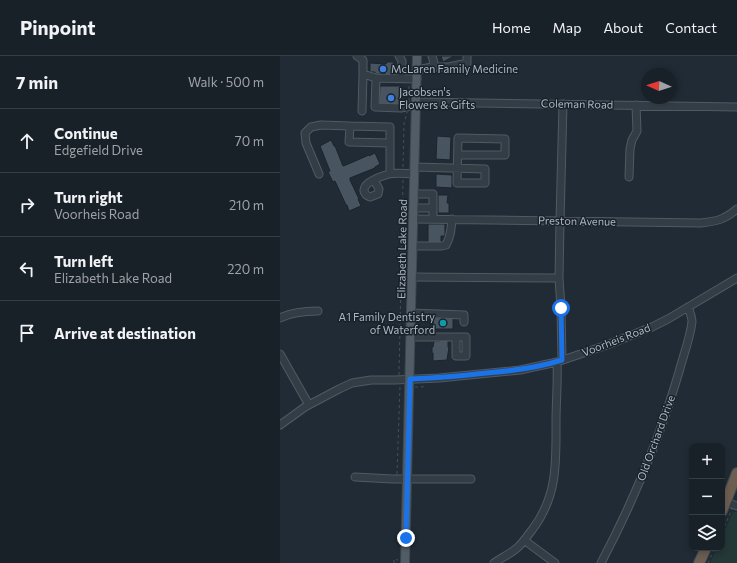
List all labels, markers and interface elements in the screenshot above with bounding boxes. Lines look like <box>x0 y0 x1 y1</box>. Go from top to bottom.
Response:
text: Pinpoint <box>20 16 96 39</box>
text: Home <box>492 19 531 36</box>
text: Map <box>553 19 581 36</box>
text: About <box>603 19 643 36</box>
text: Contact <box>665 19 717 36</box>
place label: McLaren Family Medicine <box>391 62 518 75</box>
marker: McLaren Family Medicine <box>378 64 388 74</box>
north arrow <box>641 68 677 104</box>
text: 7 min <box>16 72 58 93</box>
text: Walk · 500 m <box>188 74 264 90</box>
place label: Jacobsen's Flowers & Gifts <box>399 85 475 111</box>
marker: Jacobsen's Flowers & Gifts <box>386 93 396 103</box>
street label: Coleman Road <box>541 96 613 111</box>
text: Continue <box>54 124 118 142</box>
icon: ahead <box>16 130 38 152</box>
text: 70 m <box>235 133 264 149</box>
text: Edgefield Drive <box>54 142 143 158</box>
text: Turn right <box>54 188 123 206</box>
icon: right <box>16 194 38 216</box>
text: 210 m <box>229 197 264 213</box>
street label: Elizabeth Lake Road <box>394 199 409 299</box>
text: Voorheis Road <box>54 206 139 222</box>
street label: Preston Avenue <box>538 213 616 228</box>
text: Turn left <box>54 252 113 270</box>
icon: left <box>16 258 38 280</box>
text: 220 m <box>227 261 264 277</box>
text: Elizabeth Lake Road <box>54 270 172 286</box>
route start <box>552 299 570 317</box>
place label: A1 Family Dentistry of Waterford <box>339 310 435 336</box>
marker: A1 Family Dentistry of Waterford <box>438 318 448 328</box>
street label: Voorheis Road <box>580 321 652 359</box>
icon: arrive <box>16 322 38 344</box>
text: Arrive at destination <box>54 324 196 342</box>
street label: Old Orchard Drive <box>634 393 677 482</box>
map controls <box>689 443 725 551</box>
button: + <box>689 443 725 479</box>
button: − <box>689 479 725 515</box>
button: layers <box>689 515 725 551</box>
route end <box>397 529 415 547</box>

